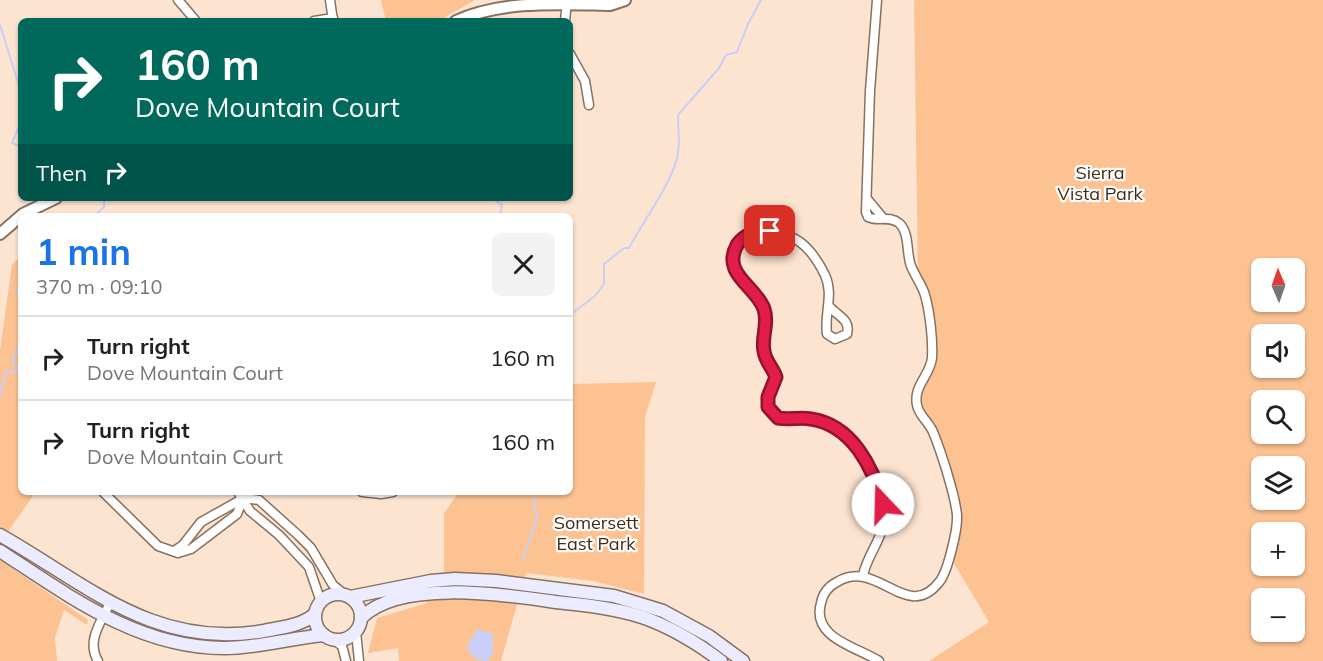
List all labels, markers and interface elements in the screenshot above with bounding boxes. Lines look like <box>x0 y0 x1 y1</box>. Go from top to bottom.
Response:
text: 160 m <box>135 38 260 91</box>
icon: right <box>36 42 114 120</box>
text: Dove Mountain Court <box>135 90 400 124</box>
icon: right <box>99 156 132 189</box>
text: Then <box>36 159 87 187</box>
park label: Sierra Vista Park <box>1057 161 1143 205</box>
pin <box>744 205 795 256</box>
icon: arrive <box>753 214 786 247</box>
text: 1 min <box>36 229 131 274</box>
button: close <box>492 233 555 296</box>
north arrow <box>1251 258 1305 312</box>
map controls <box>1251 258 1305 642</box>
text: 370 m · 09:10 <box>36 274 162 299</box>
button: sound <box>1251 324 1305 378</box>
text: Turn right <box>87 332 190 360</box>
icon: right <box>36 342 69 375</box>
text: 160 m <box>490 344 555 372</box>
text: Dove Mountain Court <box>87 360 283 385</box>
button: search <box>1251 390 1305 444</box>
text: Turn right <box>87 416 190 444</box>
icon: right <box>36 426 69 459</box>
text: 160 m <box>490 428 555 456</box>
text: Dove Mountain Court <box>87 444 283 469</box>
button: layers <box>1251 456 1305 510</box>
position arrow <box>851 472 915 536</box>
park label: Somersett East Park <box>554 511 638 555</box>
button: + <box>1251 522 1305 576</box>
button: − <box>1251 588 1305 642</box>

